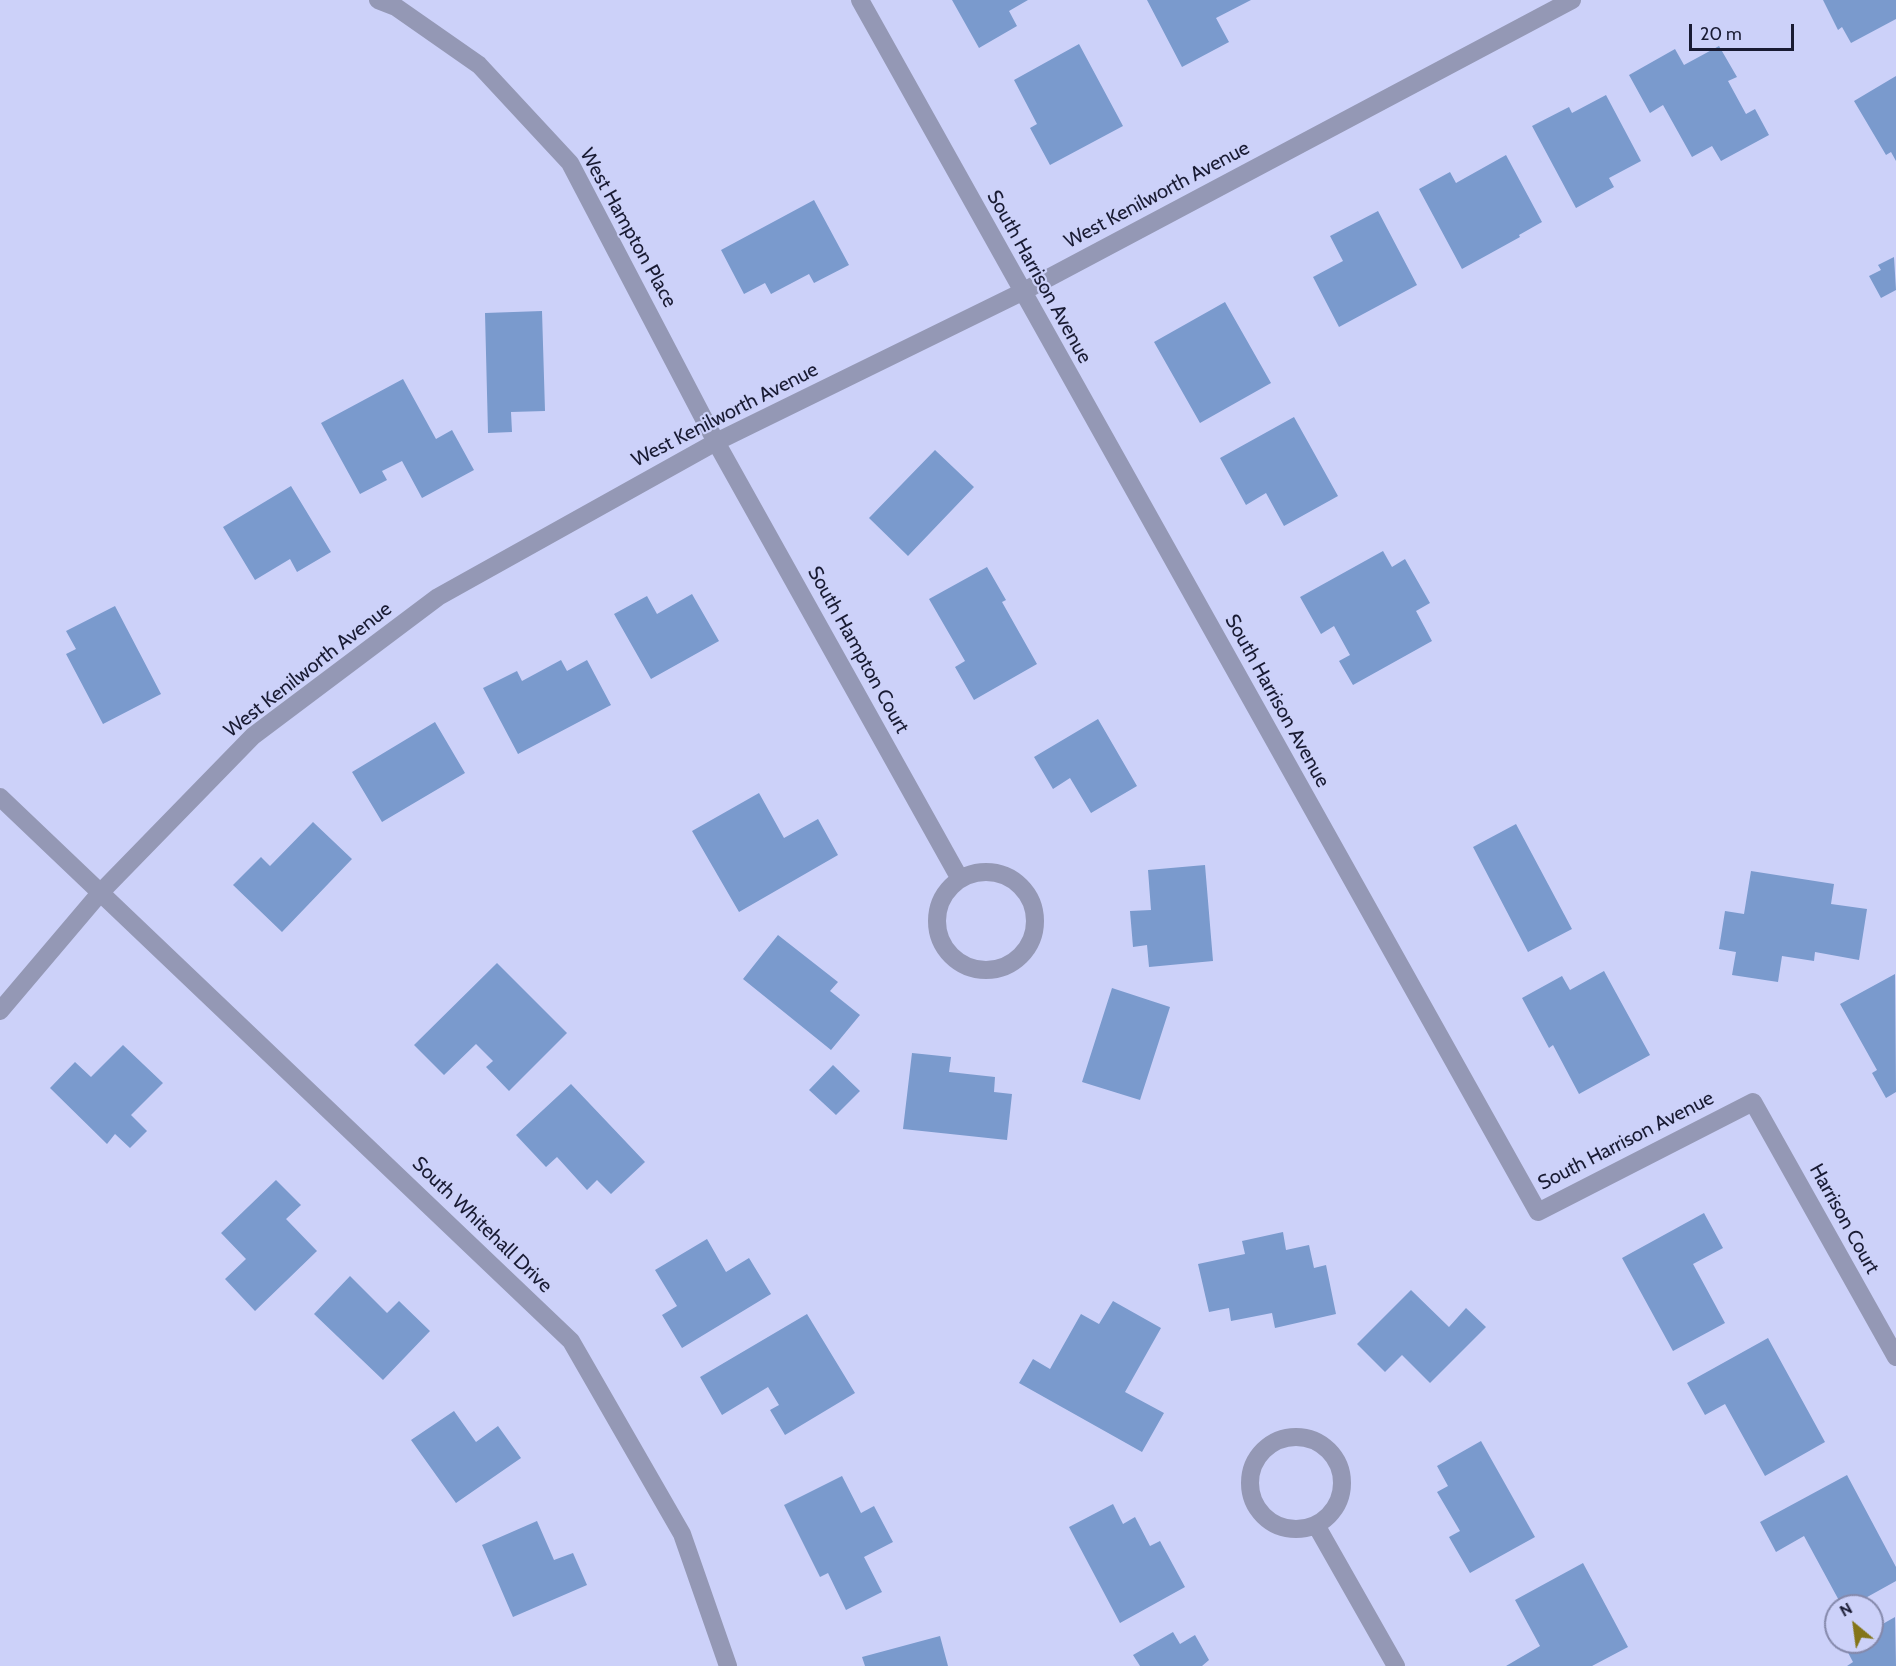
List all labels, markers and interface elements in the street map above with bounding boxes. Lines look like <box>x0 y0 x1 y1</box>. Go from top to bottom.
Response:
scale bar <box>1692 12 1797 50</box>
text: 20 m <box>1700 23 1742 45</box>
street label: West Kenilworth Avenue <box>1060 136 1254 254</box>
street label: West Hampton Place <box>574 144 682 312</box>
street label: South Harrison Avenue <box>981 186 1097 368</box>
street label: West Kenilworth Avenue <box>628 358 822 472</box>
street label: South Hampton Court <box>802 562 914 738</box>
street label: West Kenilworth Avenue <box>219 597 397 743</box>
street label: South Harrison Avenue <box>1219 610 1335 792</box>
street label: South Harrison Avenue <box>1534 1086 1718 1196</box>
street label: South Whitehall Drive <box>407 1152 557 1298</box>
street label: Harrison Court <box>1804 1160 1884 1278</box>
north arrow <box>1824 1594 1884 1654</box>
text: N <box>1836 1599 1856 1621</box>

